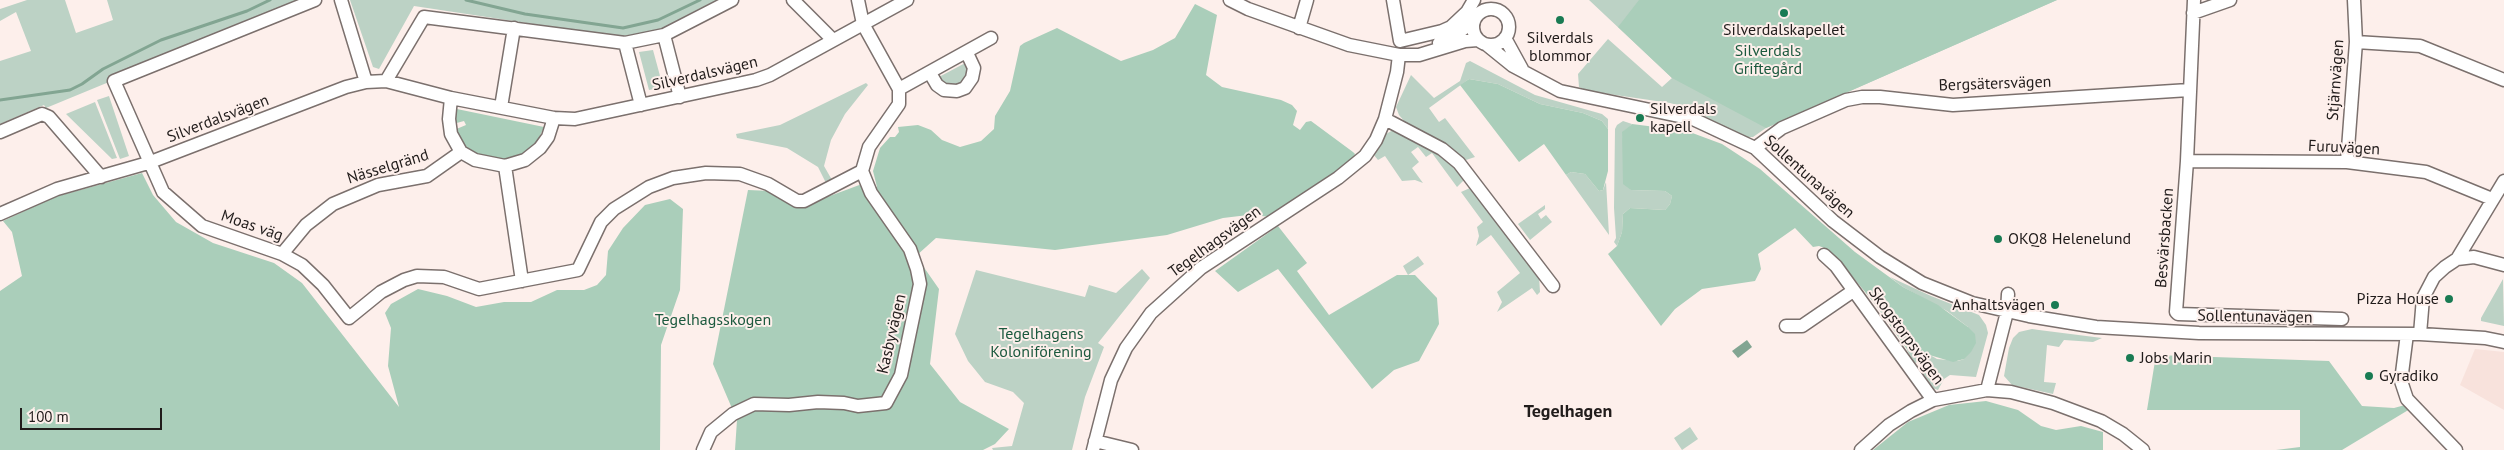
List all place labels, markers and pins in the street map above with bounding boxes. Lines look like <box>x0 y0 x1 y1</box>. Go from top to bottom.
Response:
marker: Silverdalskapellet <box>1778 7 1790 19</box>
marker: Silverdals blommor <box>1554 14 1566 26</box>
place label: Silverdalskapellet <box>1723 20 1845 40</box>
place label: Silverdals blommor <box>1527 28 1593 66</box>
place label: Silverdals kapell <box>1650 99 1717 137</box>
marker: Silverdals kapell <box>1634 112 1646 124</box>
place label: OKQ8 Helenelund <box>2008 229 2131 249</box>
marker: OKQ8 Helenelund <box>1992 233 2004 245</box>
place label: Pizza House <box>2356 289 2439 309</box>
marker: Pizza House <box>2443 293 2455 305</box>
place label: Anhaltsvägen <box>1952 295 2045 315</box>
marker: Anhaltsvägen <box>2049 299 2061 311</box>
place label: Jobs Marin <box>2140 348 2212 368</box>
marker: Jobs Marin <box>2124 352 2136 364</box>
place label: Gyradiko <box>2379 366 2439 386</box>
marker: Gyradiko <box>2363 370 2375 382</box>

